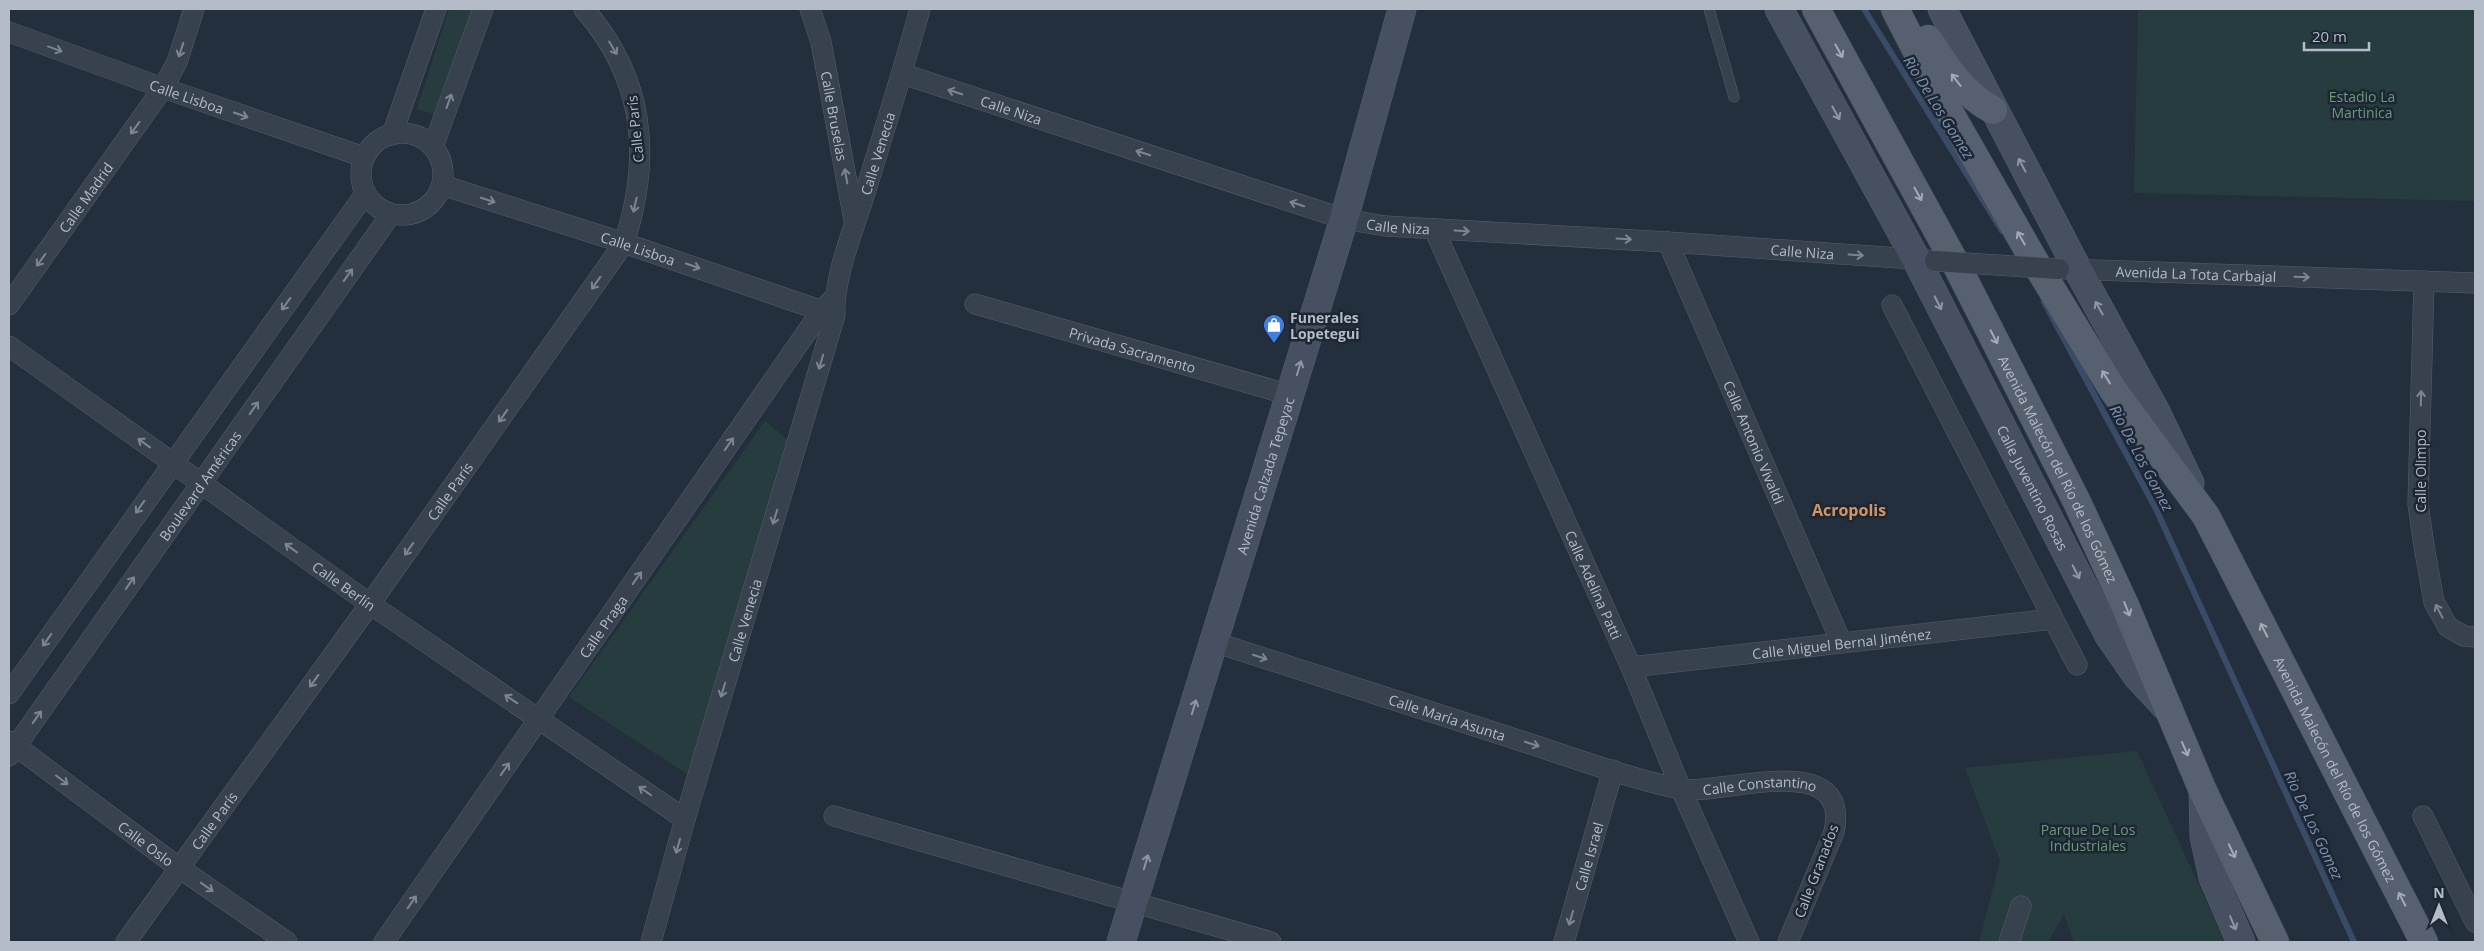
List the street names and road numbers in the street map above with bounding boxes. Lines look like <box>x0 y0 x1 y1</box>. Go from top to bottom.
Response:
street label: Calle Bruselas <box>817 69 852 163</box>
street label: Calle Lisboa <box>147 74 227 118</box>
street label: Calle Niza <box>978 91 1044 129</box>
street label: Calle París <box>622 94 648 163</box>
street label: Calle Venecia <box>855 110 899 197</box>
street label: Calle Madrid <box>54 158 117 236</box>
street label: Calle Niza <box>1365 213 1430 238</box>
street label: Calle Lisboa <box>598 227 678 269</box>
street label: Calle Niza <box>1770 240 1835 263</box>
street label: Avenida La Tota Carbajal <box>2115 261 2277 286</box>
street label: Privada Sacramento <box>1067 322 1198 377</box>
street label: Avenida Malecón del Río de los Gómez <box>1994 352 2123 586</box>
street label: Calle Antonio Vivaldi <box>1719 377 1790 507</box>
street label: Avenida Calzada Tepeyac <box>1232 394 1298 557</box>
street label: Calle Juventino Rosas <box>1993 422 2073 554</box>
street label: Boulevard Américas <box>154 426 245 544</box>
street label: Calle Olimpo <box>2411 429 2430 513</box>
street label: Calle París <box>422 458 477 524</box>
street label: Calle Adelina Patti <box>1561 527 1627 642</box>
street label: Calle Berlín <box>309 556 380 615</box>
street label: Calle Venecia <box>723 576 766 664</box>
street label: Calle Praga <box>574 591 631 662</box>
street label: Calle Miguel Bernal Jiménez <box>1751 623 1933 663</box>
street label: Avenida Malecón del Río de los Gómez <box>2270 653 2401 886</box>
street label: Calle María Asunta <box>1386 689 1508 745</box>
street label: Calle Constantino <box>1702 772 1820 799</box>
street label: Calle París <box>186 787 241 853</box>
street label: Calle Oslo <box>114 816 178 870</box>
street label: Calle Israel <box>1570 820 1607 893</box>
street label: Calle Granados <box>1789 821 1843 921</box>

